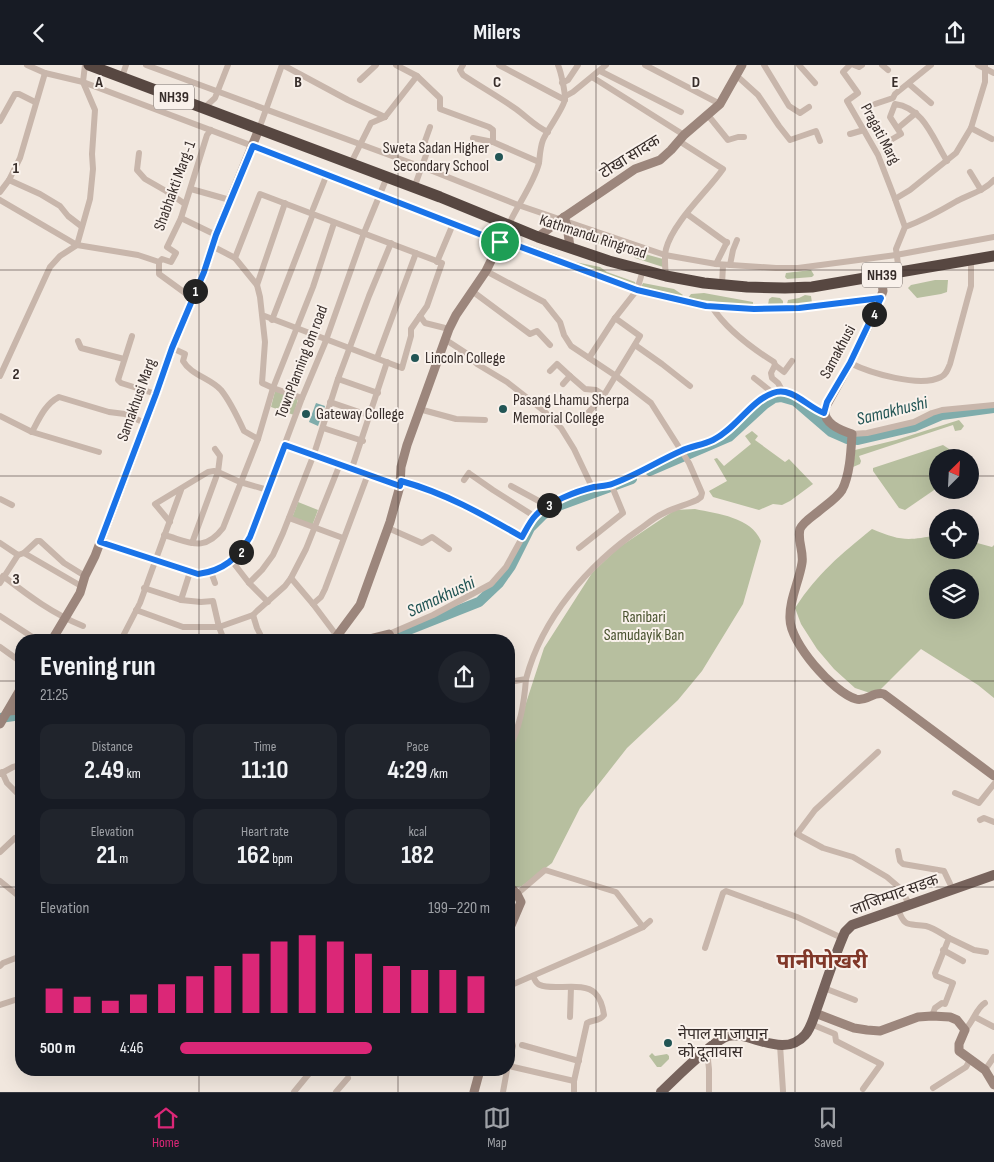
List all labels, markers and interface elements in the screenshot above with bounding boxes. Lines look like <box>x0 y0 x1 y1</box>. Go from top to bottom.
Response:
icon: back <box>25 19 53 47</box>
text: Milers <box>473 19 521 46</box>
icon: share <box>941 19 969 47</box>
text: A <box>94 73 103 92</box>
text: B <box>294 73 302 92</box>
text: C <box>493 73 501 92</box>
text: D <box>692 73 700 92</box>
text: E <box>892 73 899 92</box>
road number: NH39 <box>154 85 194 109</box>
street label: Pragati Marg <box>856 100 904 168</box>
street label: टोखा सादक <box>596 131 664 183</box>
street label: Shabhakti Marg-1 <box>150 138 200 233</box>
place label: Sweta Sadan Higher Secondary School <box>383 139 489 176</box>
marker: Sweta Sadan Higher Secondary School <box>493 151 505 163</box>
text: 1 <box>13 159 20 178</box>
street label: Kathmandu Ringroad <box>537 211 649 263</box>
pin <box>479 221 521 263</box>
icon: arrive <box>486 228 514 256</box>
road number: NH39 <box>862 263 902 287</box>
pin: 1 <box>182 279 208 303</box>
text: 1 <box>193 283 198 300</box>
pin: 4 <box>862 301 886 327</box>
street label: TownPlanning 8m road <box>272 303 332 421</box>
text: 4 <box>871 306 878 323</box>
street label: Samakhusi <box>816 322 860 382</box>
place label: Lincoln College <box>425 349 505 368</box>
marker: Lincoln College <box>409 352 421 364</box>
street label: Samakhusi Marg <box>113 356 161 444</box>
text: 2 <box>12 365 20 384</box>
place label: Pasang Lhamu Sherpa Memorial College <box>513 391 629 428</box>
water label: Samakhushi <box>854 392 930 430</box>
marker: Pasang Lhamu Sherpa Memorial College <box>497 403 509 415</box>
place label: Gateway College <box>316 405 404 424</box>
marker: Gateway College <box>300 408 312 420</box>
north arrow <box>929 449 979 499</box>
map controls <box>929 449 979 619</box>
pin: 3 <box>536 493 562 517</box>
text: 3 <box>546 497 553 514</box>
button: locate <box>929 509 979 559</box>
pin: 2 <box>228 539 254 565</box>
text: 2 <box>238 544 245 561</box>
button: layers <box>929 569 979 619</box>
text: 3 <box>12 570 20 589</box>
water label: Samakhushi <box>404 572 479 622</box>
park label: Ranibari Samudayik Ban <box>604 608 684 645</box>
text: Evening run <box>40 650 156 683</box>
button: share <box>438 651 490 703</box>
text: 21:25 <box>40 686 68 705</box>
text: Distance <box>92 738 133 755</box>
text: Time <box>254 738 276 755</box>
text: Pace <box>407 738 429 755</box>
text: 2.49 <box>84 755 124 786</box>
text: 11:10 <box>242 755 288 786</box>
text: 4:29 <box>387 755 427 786</box>
text: km <box>124 765 141 782</box>
text: /km <box>427 765 448 782</box>
text: Elevation <box>91 823 134 840</box>
text: Heart rate <box>241 823 289 840</box>
text: kcal <box>408 823 427 840</box>
text: 21 <box>96 840 117 871</box>
text: 162 <box>237 840 270 871</box>
text: 182 <box>401 840 434 871</box>
text: m <box>117 850 128 867</box>
text: bpm <box>270 850 293 867</box>
street label: लाजिम्पाट सडक <box>849 870 942 920</box>
text: Elevation <box>40 899 89 918</box>
text: 199–220 m <box>428 899 490 918</box>
district label: पानीपोखरी <box>776 949 868 974</box>
place label: नेपाल मा जापान को दूतावास <box>678 1024 769 1062</box>
marker: नेपाल मा जापान को दूतावास <box>662 1037 674 1049</box>
text: 500 m <box>40 1039 75 1058</box>
text: 4:46 <box>120 1039 143 1058</box>
tab: Home <box>152 1104 180 1151</box>
tab: Map <box>483 1104 511 1151</box>
tab: Saved <box>814 1104 842 1151</box>

